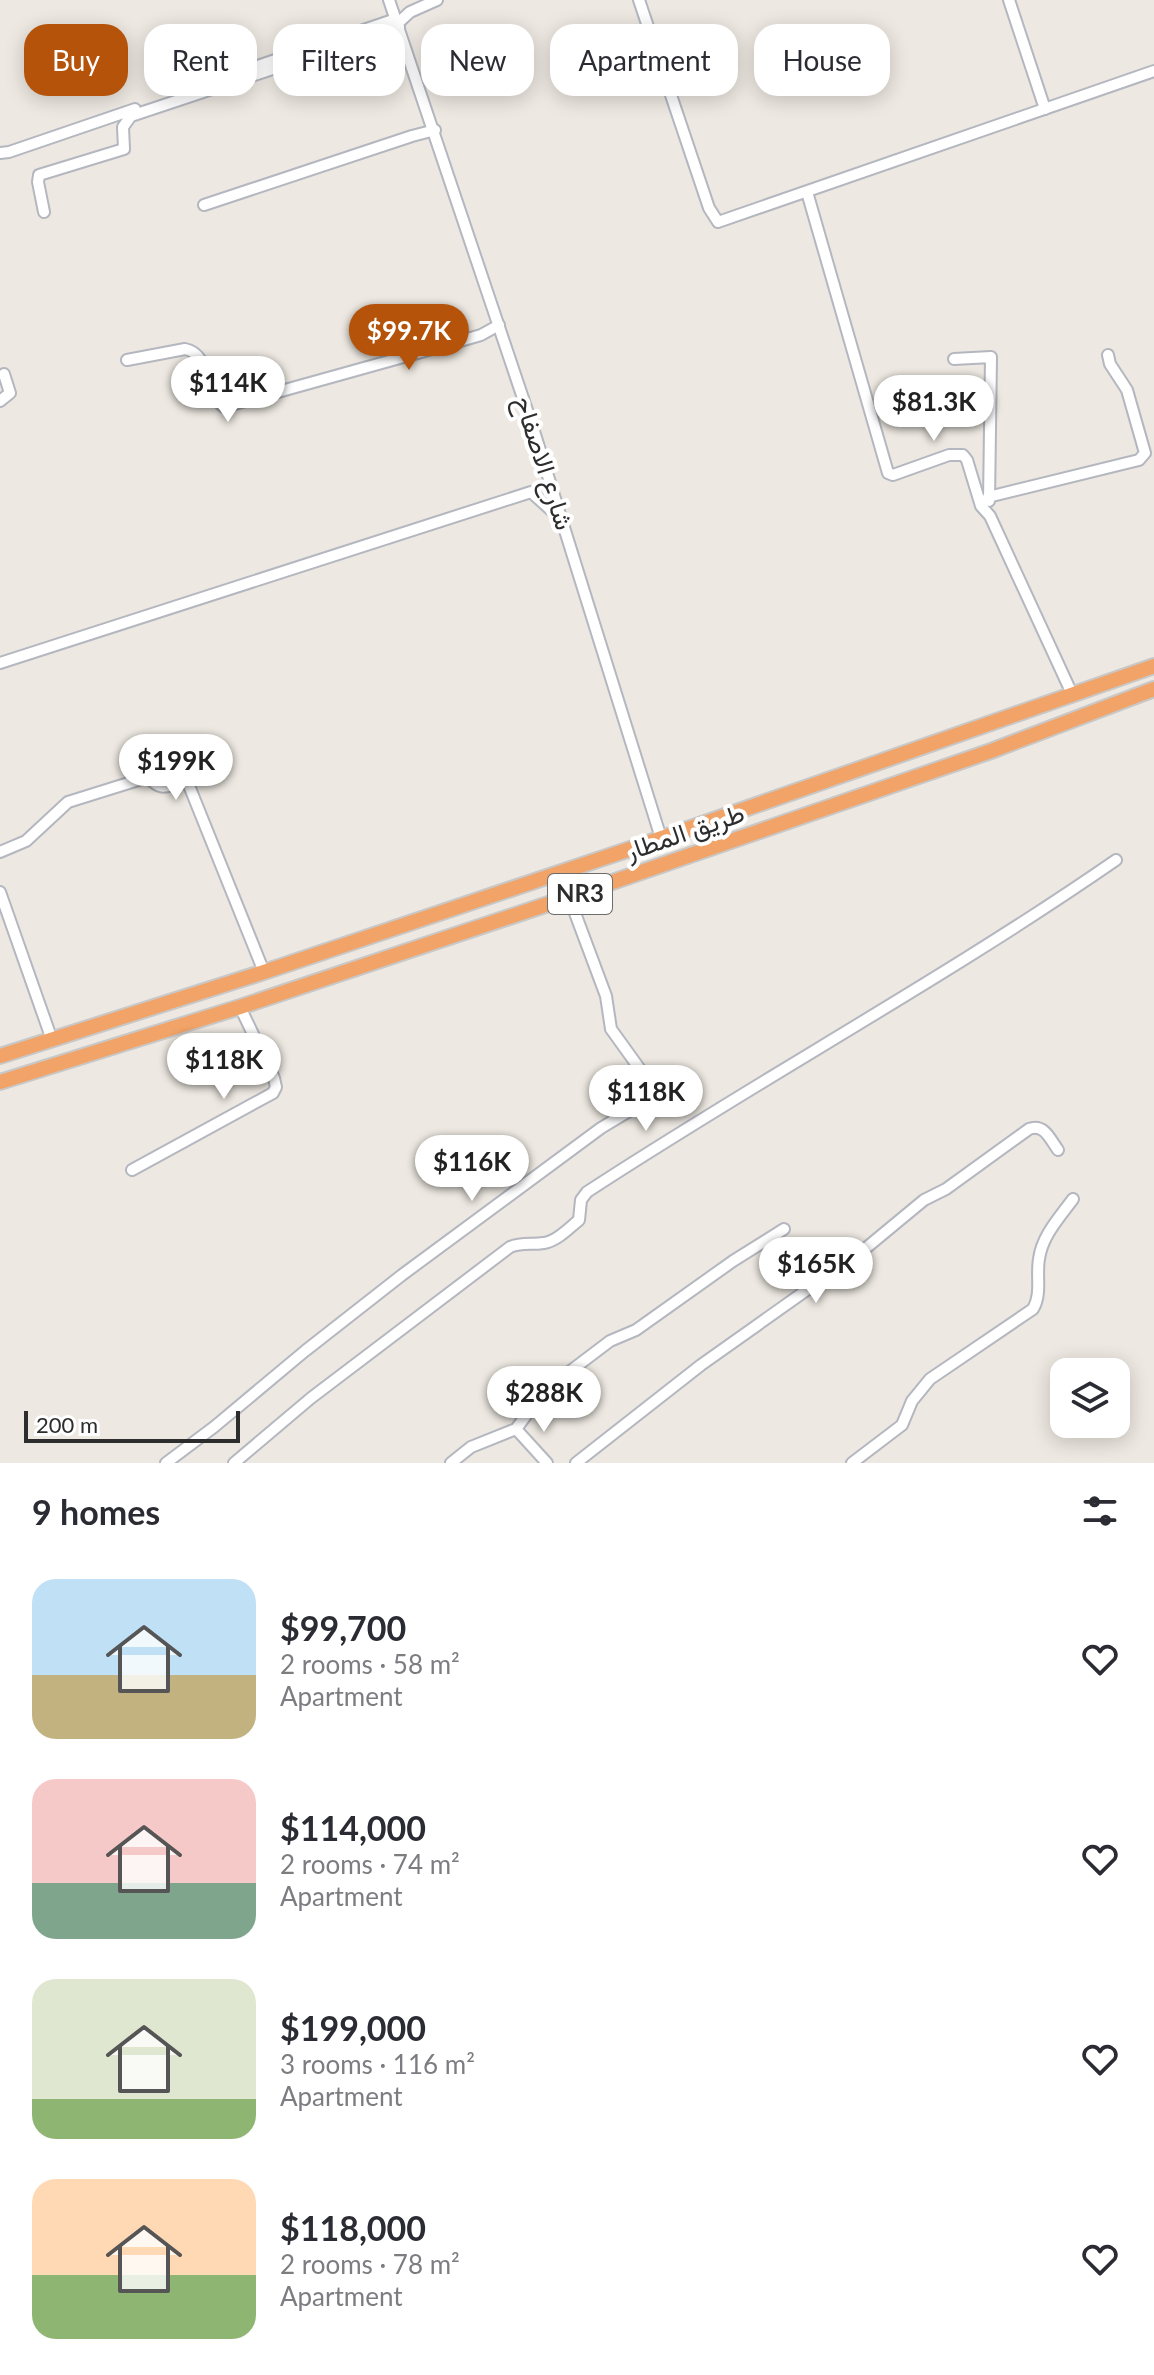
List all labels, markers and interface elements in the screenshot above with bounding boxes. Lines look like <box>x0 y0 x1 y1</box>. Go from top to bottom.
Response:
chip: Buy <box>24 24 128 96</box>
chip: Rent <box>144 24 257 96</box>
chip: Filters <box>273 24 405 96</box>
chip: New <box>421 24 534 96</box>
chip: Apartment <box>550 24 738 96</box>
chip: House <box>754 24 890 96</box>
pin: $99.7K <box>344 304 474 372</box>
text: $99.7K <box>367 314 451 346</box>
pin: $114K <box>172 356 284 424</box>
text: $114K <box>189 366 267 398</box>
pin: $81.3K <box>869 375 999 443</box>
text: $81.3K <box>892 385 976 417</box>
street label: شارع الاصفاح <box>505 392 582 534</box>
pin: $199K <box>120 734 232 802</box>
text: $199K <box>137 744 215 776</box>
street label: طريق المطار <box>620 796 749 868</box>
road number: NR3 <box>548 874 612 914</box>
pin: $118K <box>168 1033 280 1101</box>
text: $118K <box>185 1043 263 1075</box>
pin: $118K <box>590 1065 702 1133</box>
text: $118K <box>607 1075 685 1107</box>
pin: $116K <box>416 1135 528 1203</box>
text: $116K <box>433 1145 511 1177</box>
pin: $165K <box>760 1237 872 1305</box>
text: $165K <box>777 1247 855 1279</box>
map controls <box>1050 1358 1130 1438</box>
button: layers <box>1050 1358 1130 1438</box>
pin: $288K <box>488 1366 600 1434</box>
text: $288K <box>505 1376 583 1408</box>
scale bar <box>24 1407 240 1443</box>
text: 200 m <box>36 1411 98 1438</box>
icon: filters <box>1078 1489 1122 1533</box>
text: 9 homes <box>32 1491 160 1532</box>
text: $99,700 <box>280 1607 406 1648</box>
icon: home <box>96 1611 192 1707</box>
icon: heart <box>1078 1637 1122 1681</box>
text: 2 rooms · 58 m² <box>280 1648 460 1680</box>
text: Apartment <box>280 1680 403 1712</box>
text: $114,000 <box>280 1807 426 1848</box>
icon: home <box>96 1811 192 1907</box>
icon: heart <box>1078 1837 1122 1881</box>
text: 2 rooms · 74 m² <box>280 1848 460 1880</box>
text: Apartment <box>280 1880 403 1912</box>
text: $199,000 <box>280 2007 426 2048</box>
icon: home <box>96 2011 192 2107</box>
icon: heart <box>1078 2037 1122 2081</box>
text: 3 rooms · 116 m² <box>280 2048 475 2080</box>
text: Apartment <box>280 2080 403 2112</box>
text: $118,000 <box>280 2207 426 2248</box>
icon: home <box>96 2211 192 2307</box>
icon: heart <box>1078 2237 1122 2281</box>
text: 2 rooms · 78 m² <box>280 2248 460 2280</box>
text: Apartment <box>280 2280 403 2312</box>

